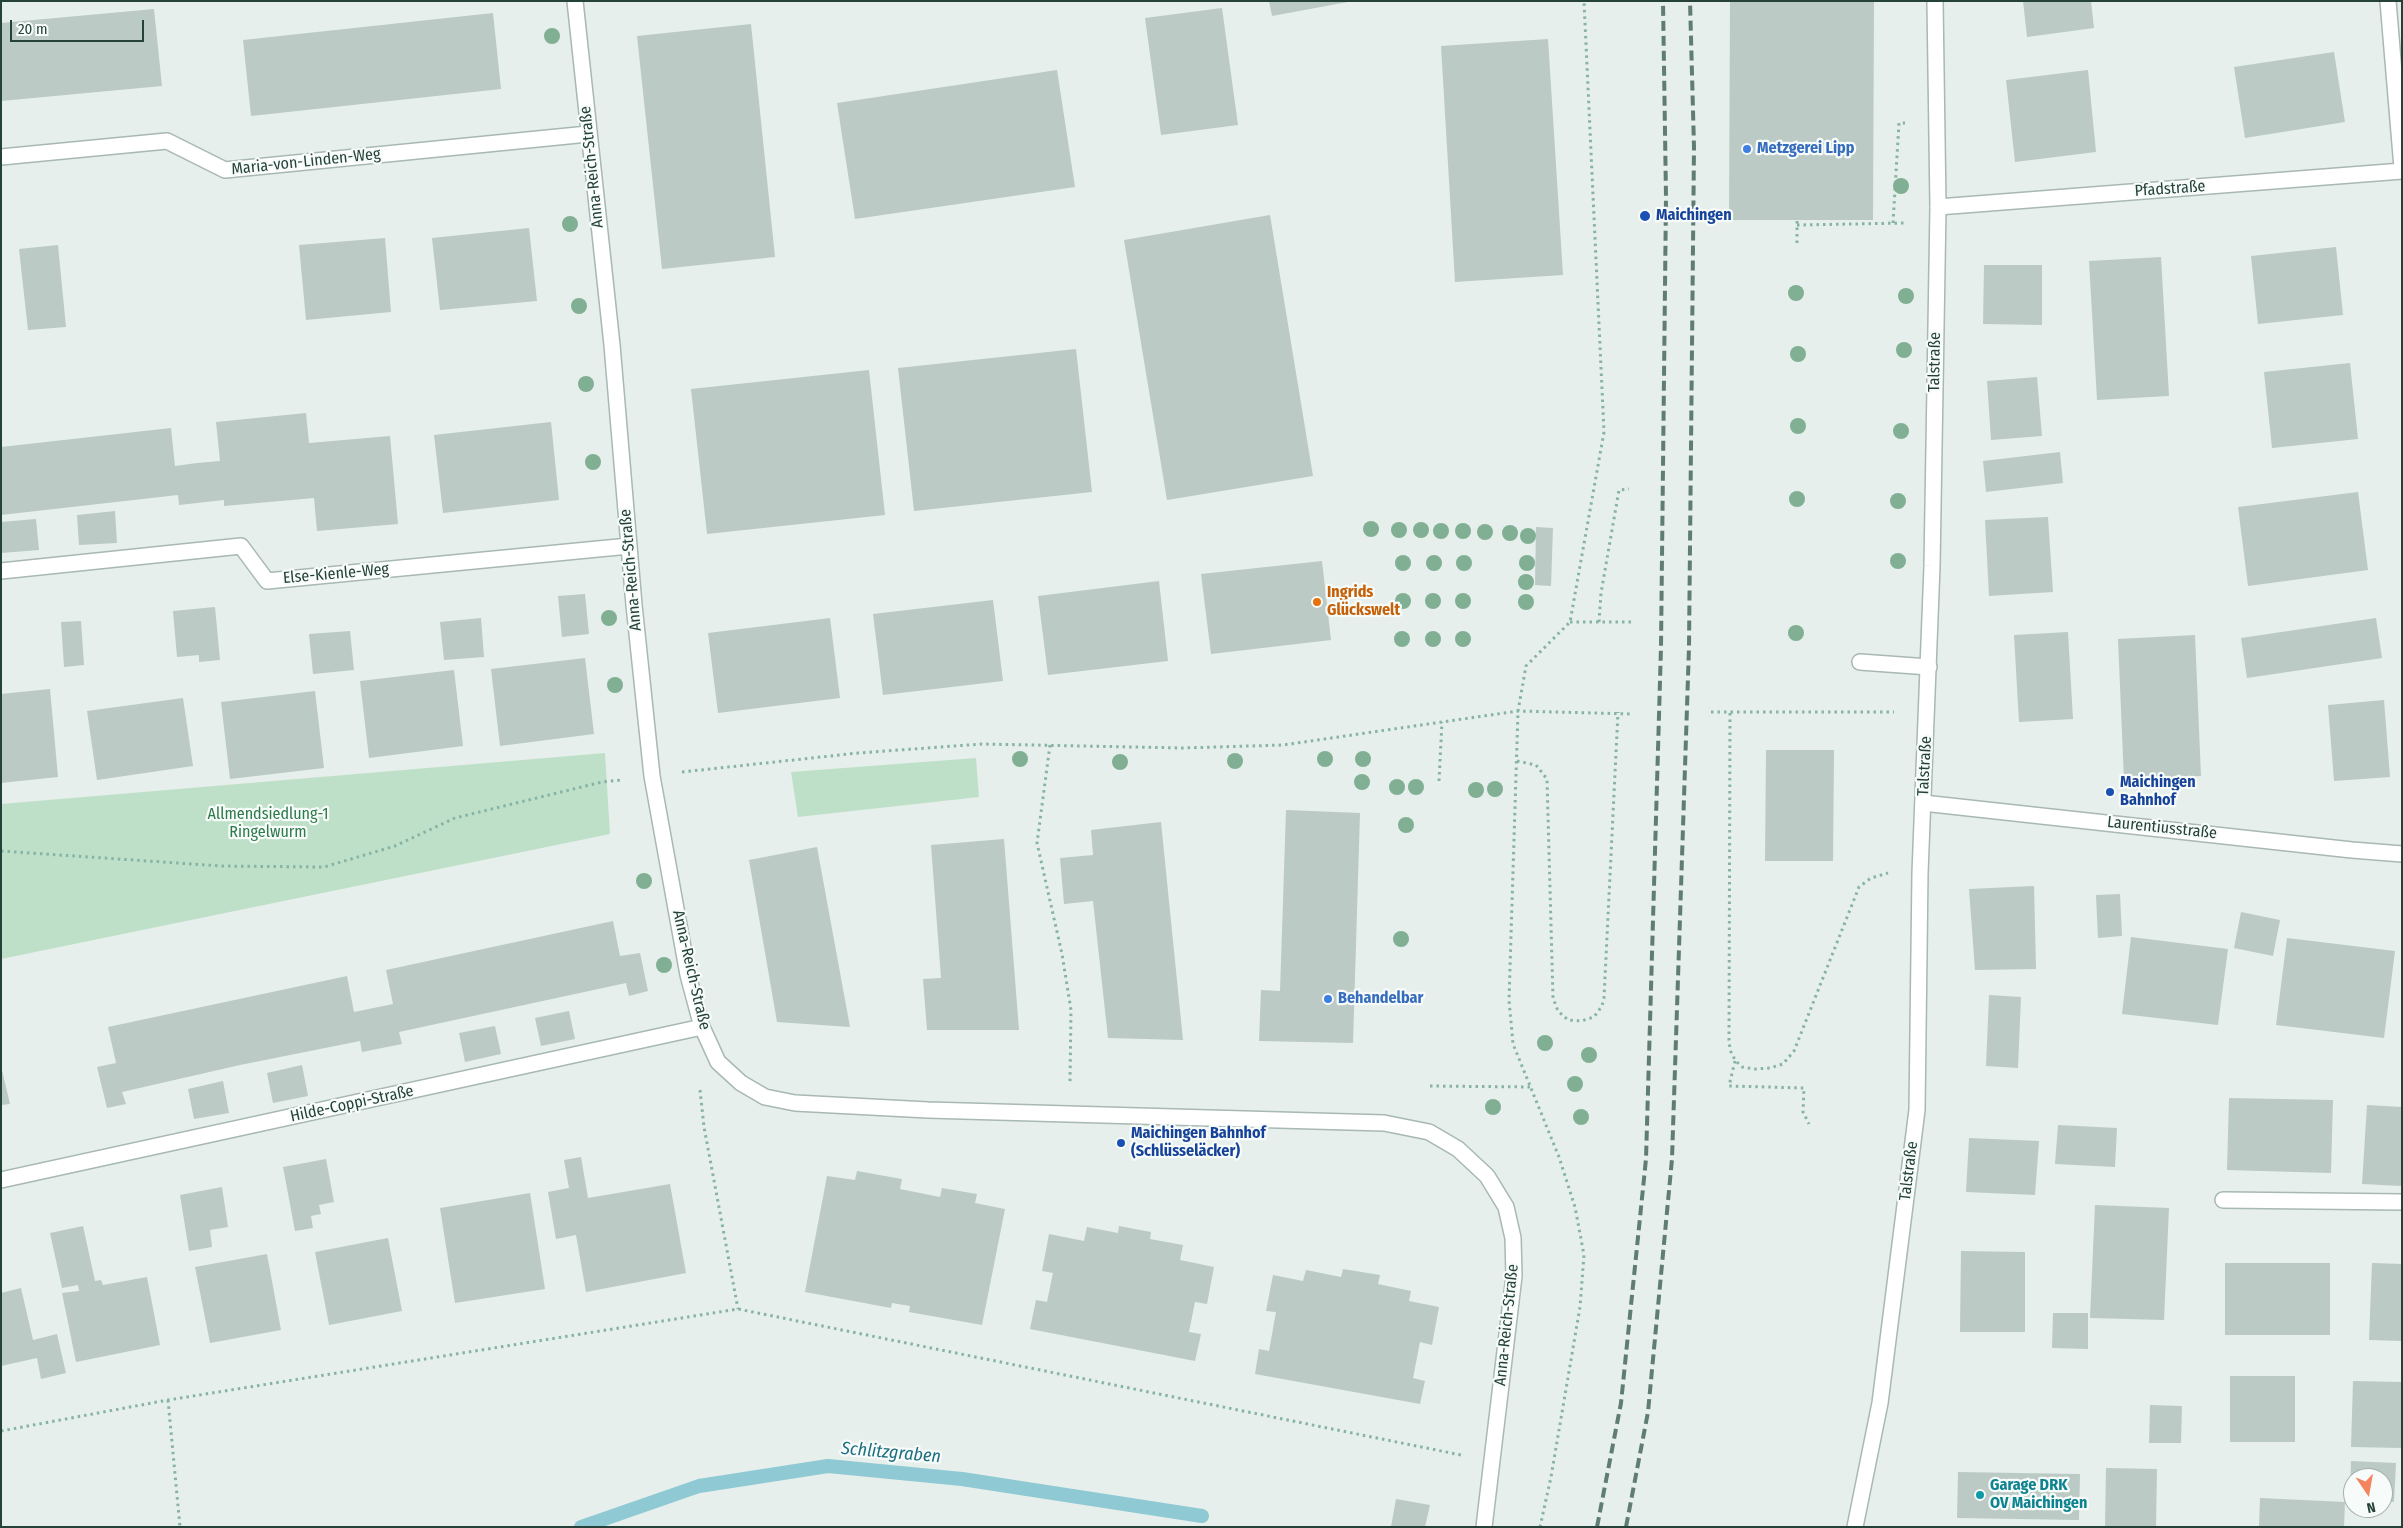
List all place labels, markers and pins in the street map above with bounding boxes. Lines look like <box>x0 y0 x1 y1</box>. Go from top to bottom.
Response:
place label: Metzgerei Lipp <box>1757 139 1854 159</box>
marker: Metzgerei Lipp <box>1741 143 1753 155</box>
place label: Maichingen <box>1656 206 1732 226</box>
marker: Maichingen <box>1638 209 1652 223</box>
place label: Ingrids Glückswelt <box>1327 583 1400 621</box>
marker: Ingrids Glückswelt <box>1311 596 1323 608</box>
place label: Maichingen Bahnhof <box>2120 773 2196 811</box>
marker: Maichingen Bahnhof <box>2104 786 2116 798</box>
place label: Behandelbar <box>1338 989 1423 1009</box>
marker: Behandelbar <box>1322 993 1334 1005</box>
place label: Maichingen Bahnhof (Schlüsseläcker) <box>1131 1124 1266 1162</box>
marker: Maichingen Bahnhof (Schlüsseläcker) <box>1115 1137 1127 1149</box>
place label: Garage DRK OV Maichingen <box>1990 1476 2087 1514</box>
marker: Garage DRK OV Maichingen <box>1974 1489 1986 1501</box>

